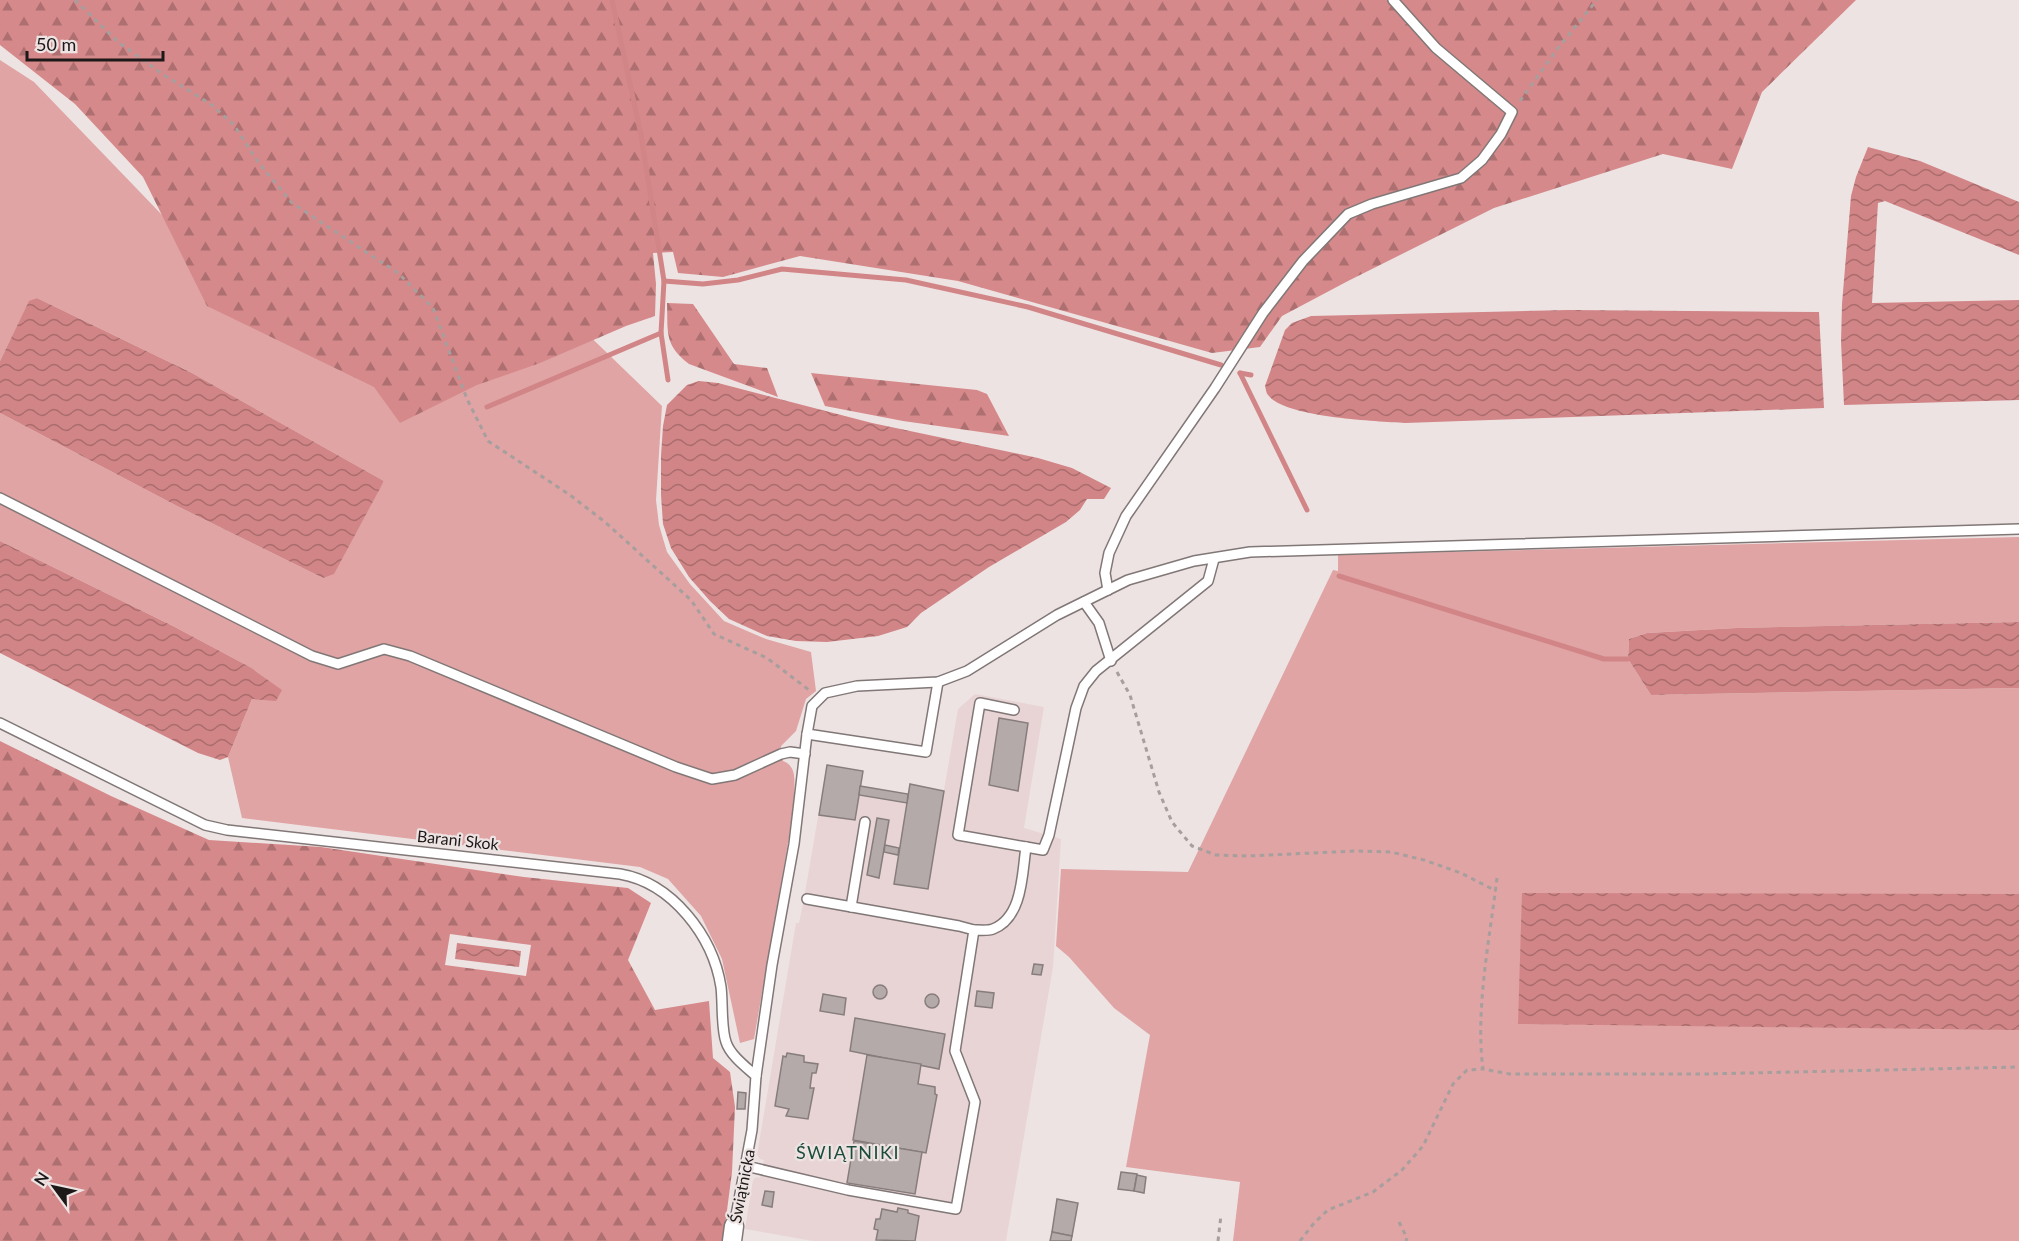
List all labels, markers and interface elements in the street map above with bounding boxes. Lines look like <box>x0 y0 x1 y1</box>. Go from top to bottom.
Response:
scale bar <box>27 24 164 62</box>
text: 50 m <box>36 33 76 55</box>
street label: Barani Skok <box>416 826 501 853</box>
district label: ŚWIĄTNIKI <box>796 1141 900 1163</box>
street label: Świątnicka <box>725 1147 758 1224</box>
north arrow <box>24 1157 84 1217</box>
text: N <box>30 1168 52 1189</box>

